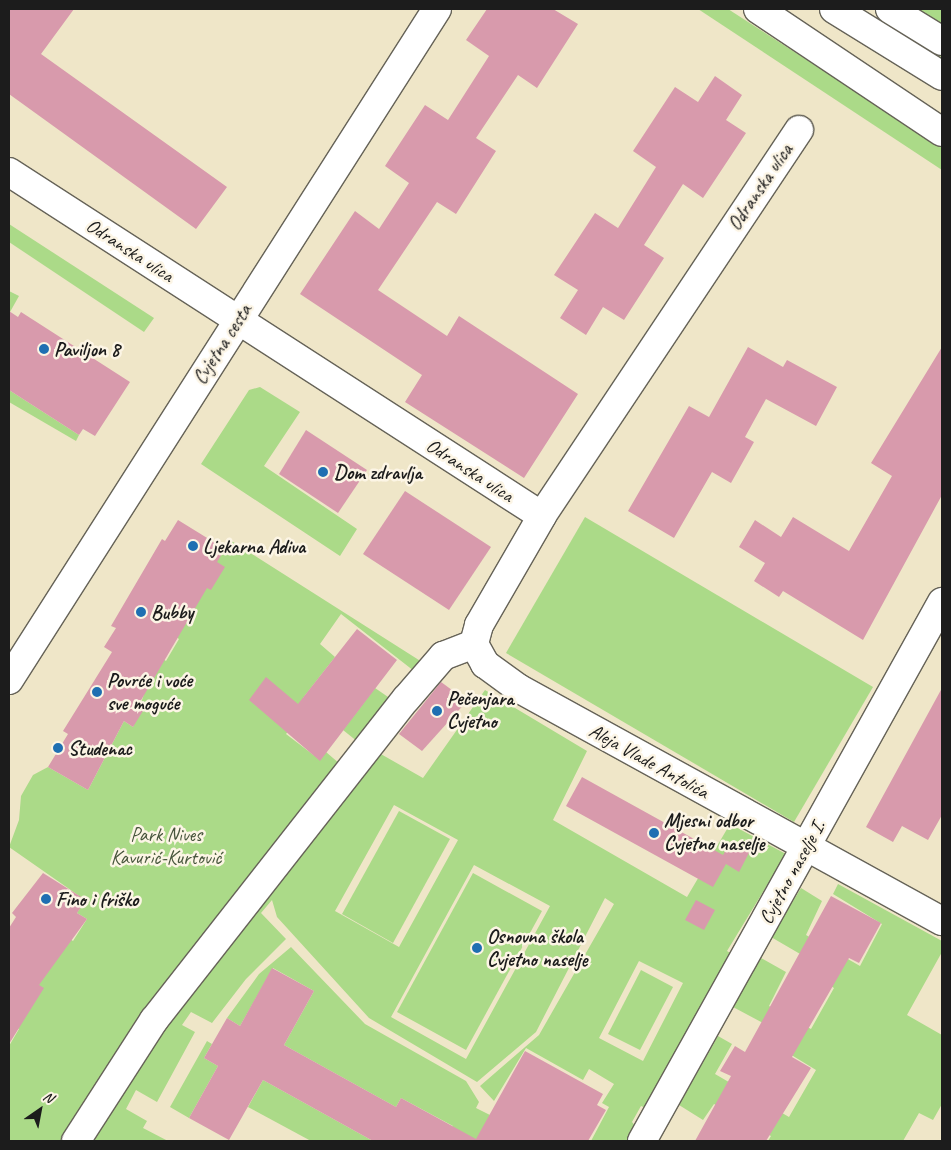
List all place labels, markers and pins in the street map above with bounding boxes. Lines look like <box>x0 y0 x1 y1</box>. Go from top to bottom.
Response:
place label: Paviljon 8 <box>54 337 120 361</box>
marker: Paviljon 8 <box>38 343 50 355</box>
place label: Dom zdravlja <box>334 460 422 484</box>
marker: Dom zdravlja <box>316 465 330 479</box>
place label: Ljekarna Adiva <box>203 534 305 558</box>
marker: Ljekarna Adiva <box>187 540 199 552</box>
place label: Bubby <box>151 600 193 624</box>
marker: Bubby <box>135 606 147 618</box>
place label: Povrće i voće sve moguće <box>107 668 192 715</box>
marker: Povrće i voće sve moguće <box>91 686 103 698</box>
place label: Pečenjara Cvjetno <box>447 687 514 734</box>
marker: Pečenjara Cvjetno <box>431 705 443 717</box>
place label: Studenac <box>68 736 132 760</box>
marker: Studenac <box>52 742 64 754</box>
place label: Mjesni odbor Cvjetno naselje <box>664 809 765 856</box>
marker: Mjesni odbor Cvjetno naselje <box>648 827 660 839</box>
place label: Fino i friško <box>56 887 138 911</box>
marker: Fino i friško <box>40 893 52 905</box>
place label: Osnovna škola Cvjetno naselje <box>487 924 588 971</box>
marker: Osnovna škola Cvjetno naselje <box>471 942 483 954</box>

